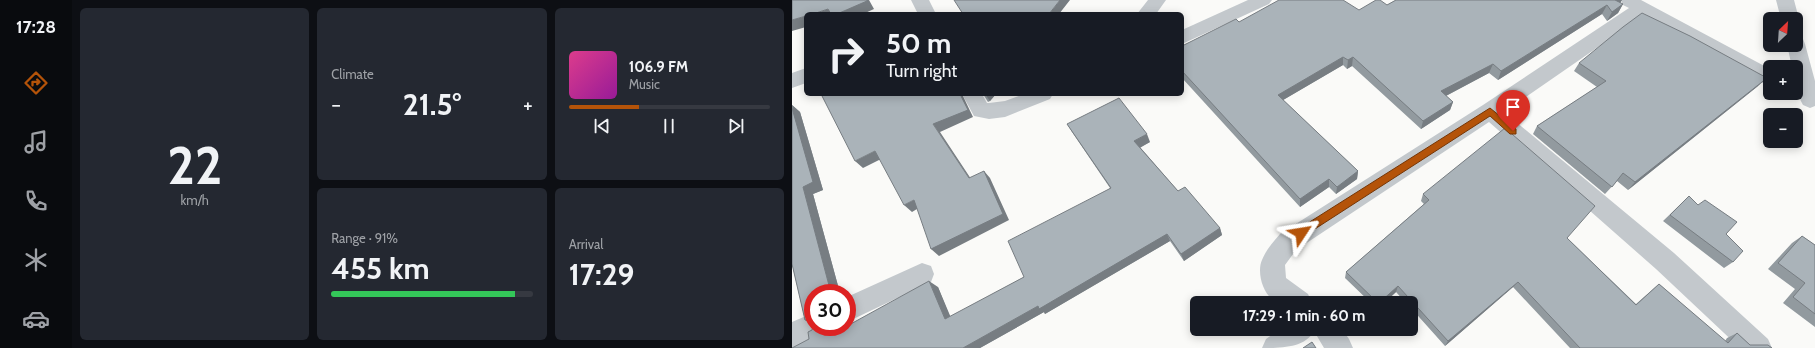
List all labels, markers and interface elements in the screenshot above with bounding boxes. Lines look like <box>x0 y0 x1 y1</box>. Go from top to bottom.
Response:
north arrow <box>1763 12 1803 52</box>
map controls <box>1763 12 1803 148</box>
text: 17:28 <box>16 16 56 38</box>
text: 50 m <box>886 26 951 60</box>
icon: right <box>820 28 872 80</box>
text: 106.9 FM <box>629 58 688 76</box>
text: Turn right <box>886 60 957 82</box>
button: + <box>1763 60 1803 100</box>
text: Climate <box>331 66 374 82</box>
icon: directions <box>22 69 50 97</box>
text: Music <box>629 76 660 92</box>
text: 21.5° <box>403 86 461 123</box>
pin <box>1496 90 1530 131</box>
text: − <box>331 91 341 118</box>
text: + <box>523 91 533 118</box>
icon: arrive <box>1502 96 1524 118</box>
button: − <box>1763 108 1803 148</box>
icon: previous <box>591 115 613 137</box>
icon: pause <box>658 115 680 137</box>
icon: next <box>725 115 747 137</box>
icon: music <box>22 128 50 156</box>
text: 22 <box>167 134 222 197</box>
icon: phone <box>22 187 50 215</box>
text: km/h <box>180 192 209 208</box>
position arrow <box>1280 212 1322 254</box>
text: Range · 91% <box>331 230 398 246</box>
text: Arrival <box>569 236 603 252</box>
icon: climate <box>22 246 50 274</box>
text: 455 km <box>331 250 430 287</box>
text: 17:29 <box>569 256 634 293</box>
speed limit sign: 30 <box>804 284 856 336</box>
icon: car <box>22 305 50 333</box>
text: 17:29 · 1 min · 60 m <box>1243 307 1365 325</box>

